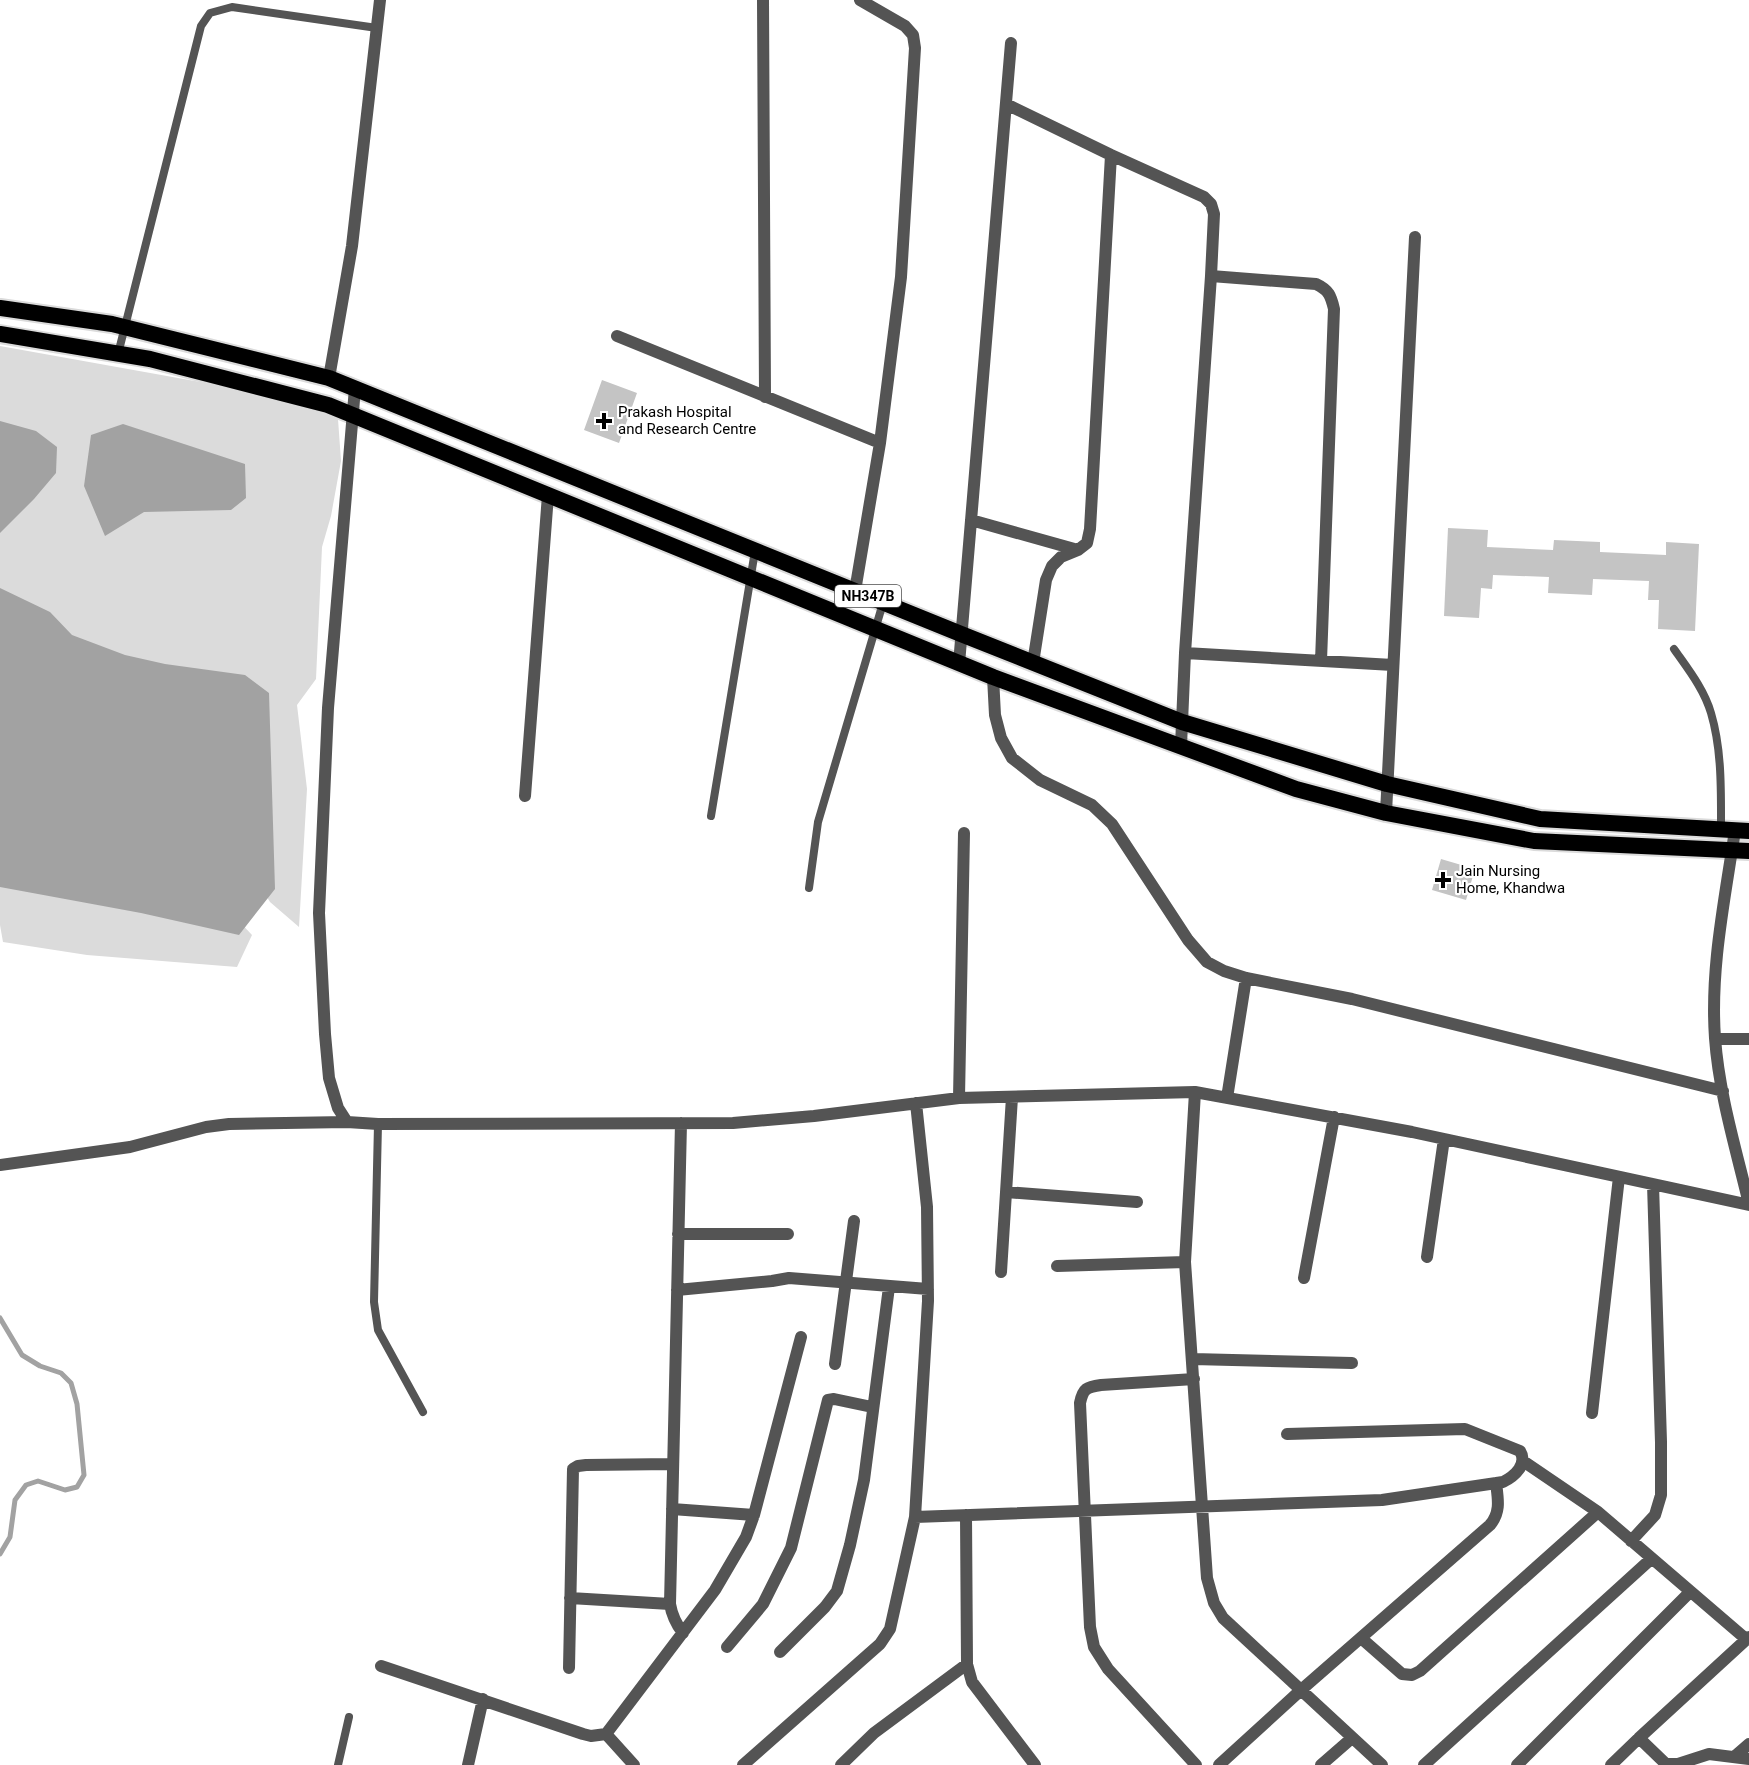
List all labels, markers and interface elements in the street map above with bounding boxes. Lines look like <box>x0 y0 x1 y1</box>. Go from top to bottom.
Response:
place label: Prakash Hospital and Research Centre <box>618 403 756 438</box>
marker: Prakash Hospital and Research Centre <box>595 412 613 430</box>
road number: NH347B <box>835 585 901 607</box>
place label: Jain Nursing Home, Khandwa <box>1456 862 1565 897</box>
marker: Jain Nursing Home, Khandwa <box>1434 871 1452 889</box>

